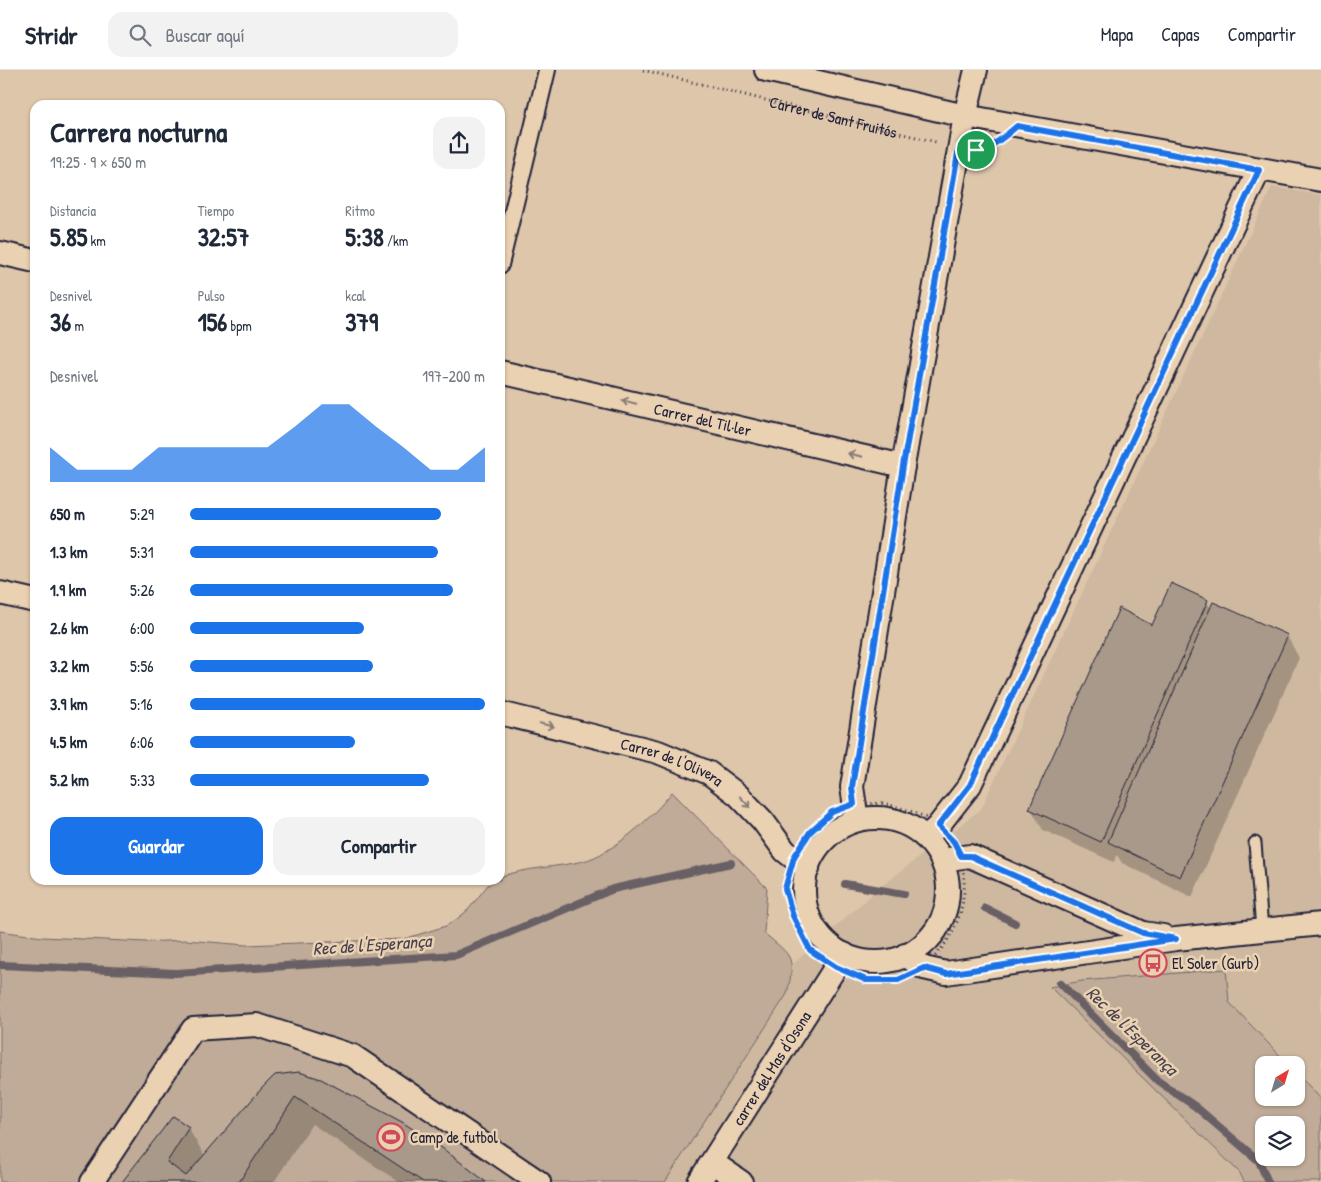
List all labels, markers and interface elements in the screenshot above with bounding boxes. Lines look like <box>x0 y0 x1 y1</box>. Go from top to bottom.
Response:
search box <box>108 12 458 57</box>
text: Stridr <box>25 19 78 51</box>
icon: search <box>126 21 154 49</box>
text: Buscar aquí <box>166 22 245 48</box>
text: Mapa <box>1101 22 1133 47</box>
text: Capas <box>1161 22 1200 47</box>
text: Compartir <box>1228 22 1296 47</box>
street label: Carrer de Sant Fruitós <box>767 91 899 143</box>
text: Carrera nocturna <box>50 113 227 151</box>
button: share <box>433 117 485 169</box>
pin <box>955 129 997 171</box>
icon: arrive <box>962 136 990 164</box>
text: 19:25 · 9 × 650 m <box>50 151 146 173</box>
text: Distancia <box>50 201 96 220</box>
text: Tiempo <box>198 201 234 220</box>
text: Ritmo <box>345 201 375 220</box>
text: 5.85 <box>50 220 87 254</box>
text: 32:57 <box>198 220 249 254</box>
text: 5:38 <box>345 220 384 254</box>
text: km <box>87 231 106 250</box>
text: /km <box>384 231 408 250</box>
text: Desnivel <box>50 286 92 305</box>
text: Pulso <box>198 286 225 305</box>
text: kcal <box>345 286 366 305</box>
text: 36 <box>50 305 71 339</box>
text: 156 <box>198 305 227 339</box>
text: 379 <box>345 305 378 339</box>
text: m <box>71 316 84 335</box>
text: bpm <box>227 316 252 335</box>
text: Desnivel <box>50 365 98 387</box>
text: 197–200 m <box>422 365 485 387</box>
one-way arrow <box>621 397 637 406</box>
street label: Carrer del Til·ler <box>652 397 754 441</box>
one-way arrow <box>848 450 864 459</box>
text: 650 m <box>50 503 85 525</box>
text: 5:29 <box>130 503 154 525</box>
text: 1.3 km <box>50 541 88 563</box>
text: 5:31 <box>130 541 153 563</box>
text: 1.9 km <box>50 579 86 601</box>
text: 5:26 <box>130 579 154 601</box>
text: 2.6 km <box>50 617 89 639</box>
text: 6:00 <box>130 617 154 639</box>
text: 3.2 km <box>50 655 89 677</box>
text: 5:56 <box>130 655 154 677</box>
text: 3.9 km <box>50 693 88 715</box>
text: 5:16 <box>130 693 153 715</box>
one-way arrow <box>539 721 555 730</box>
text: 4.5 km <box>50 731 87 753</box>
text: 6:06 <box>130 731 154 753</box>
street label: Carrer de l'Olivera <box>618 732 728 791</box>
text: 5.2 km <box>50 769 89 791</box>
text: 5:33 <box>130 769 155 791</box>
one-way arrow <box>739 795 751 808</box>
button: Guardar <box>50 817 263 875</box>
button: Compartir <box>273 817 485 875</box>
water label: Rec de l'Esperança <box>312 928 434 961</box>
bus stop icon: El Soler (Gurb) <box>1138 948 1168 978</box>
place label: El Soler (Gurb) <box>1172 952 1259 974</box>
water label: Rec de l'Esperança <box>1081 981 1185 1082</box>
street label: carrer del Mas d'Osona <box>727 1007 816 1129</box>
north arrow <box>1255 1056 1305 1106</box>
map controls <box>1255 1056 1305 1166</box>
button: layers <box>1255 1116 1305 1166</box>
sports icon: Camp de futbol <box>376 1122 406 1152</box>
place label: Camp de futbol <box>410 1126 498 1148</box>

